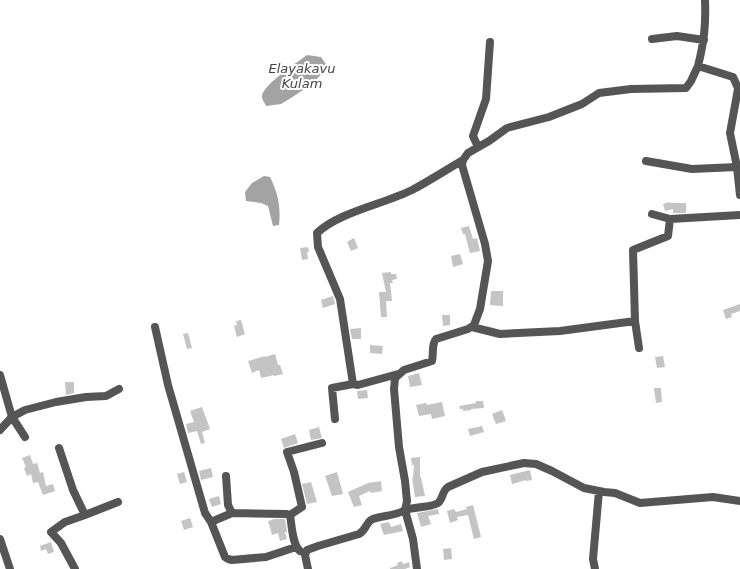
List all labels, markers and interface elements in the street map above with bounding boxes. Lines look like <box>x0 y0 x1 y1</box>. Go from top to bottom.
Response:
water label: Elayakavu Kulam <box>269 61 335 91</box>

